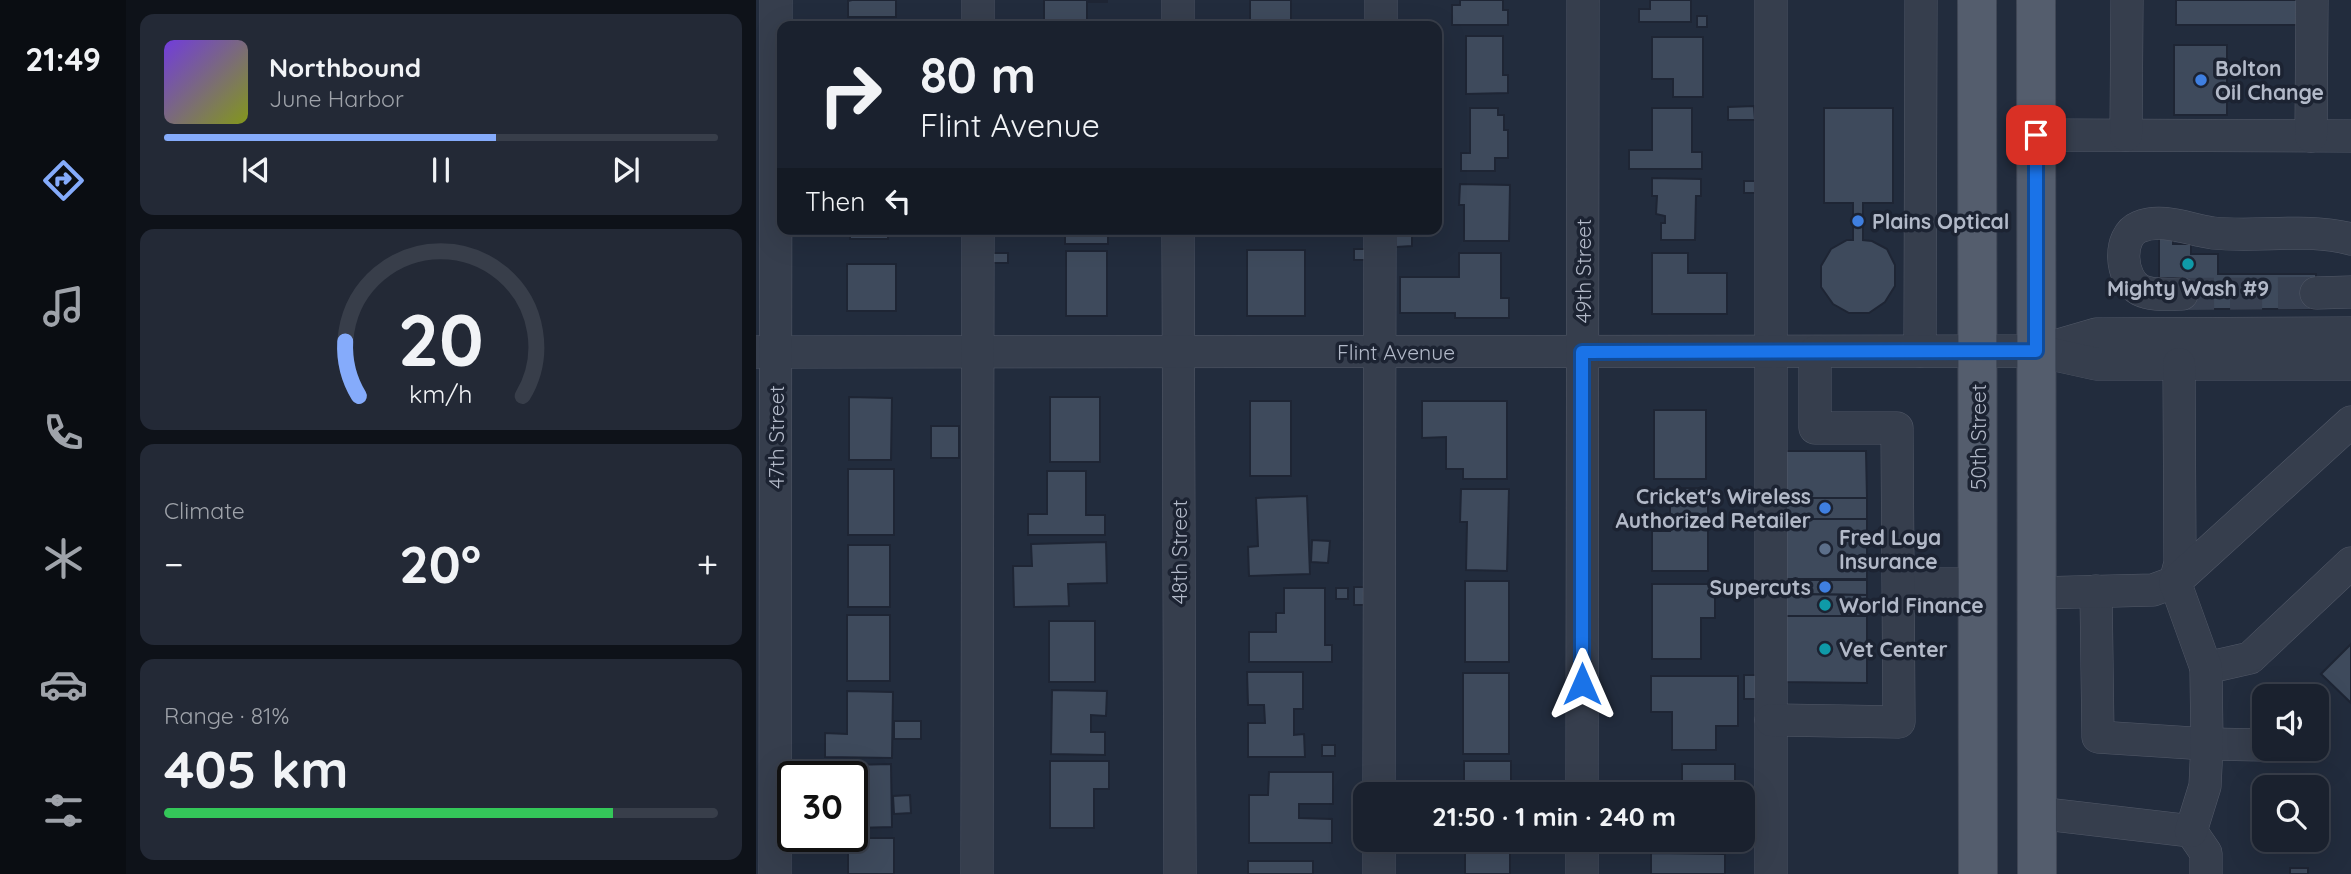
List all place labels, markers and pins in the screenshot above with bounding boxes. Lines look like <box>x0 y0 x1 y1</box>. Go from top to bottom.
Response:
place label: Bolton Oil Change <box>2215 55 2324 105</box>
marker: Bolton Oil Change <box>2193 72 2209 88</box>
pin <box>2006 105 2066 165</box>
place label: Plains Optical <box>1872 208 2009 234</box>
marker: Plains Optical <box>1850 213 1866 229</box>
marker: Mighty Wash #9 <box>2180 256 2196 272</box>
place label: Mighty Wash #9 <box>2107 275 2269 301</box>
place label: Cricket's Wireless Authorized Retailer <box>1616 483 1811 533</box>
marker: Cricket's Wireless Authorized Retailer <box>1817 500 1833 516</box>
place label: Fred Loya Insurance <box>1839 524 1941 574</box>
marker: Fred Loya Insurance <box>1817 541 1833 557</box>
place label: Supercuts <box>1710 574 1811 600</box>
marker: Supercuts <box>1817 579 1833 595</box>
place label: World Finance <box>1839 592 1984 618</box>
marker: World Finance <box>1817 597 1833 613</box>
place label: Vet Center <box>1839 636 1948 662</box>
marker: Vet Center <box>1817 641 1833 657</box>

